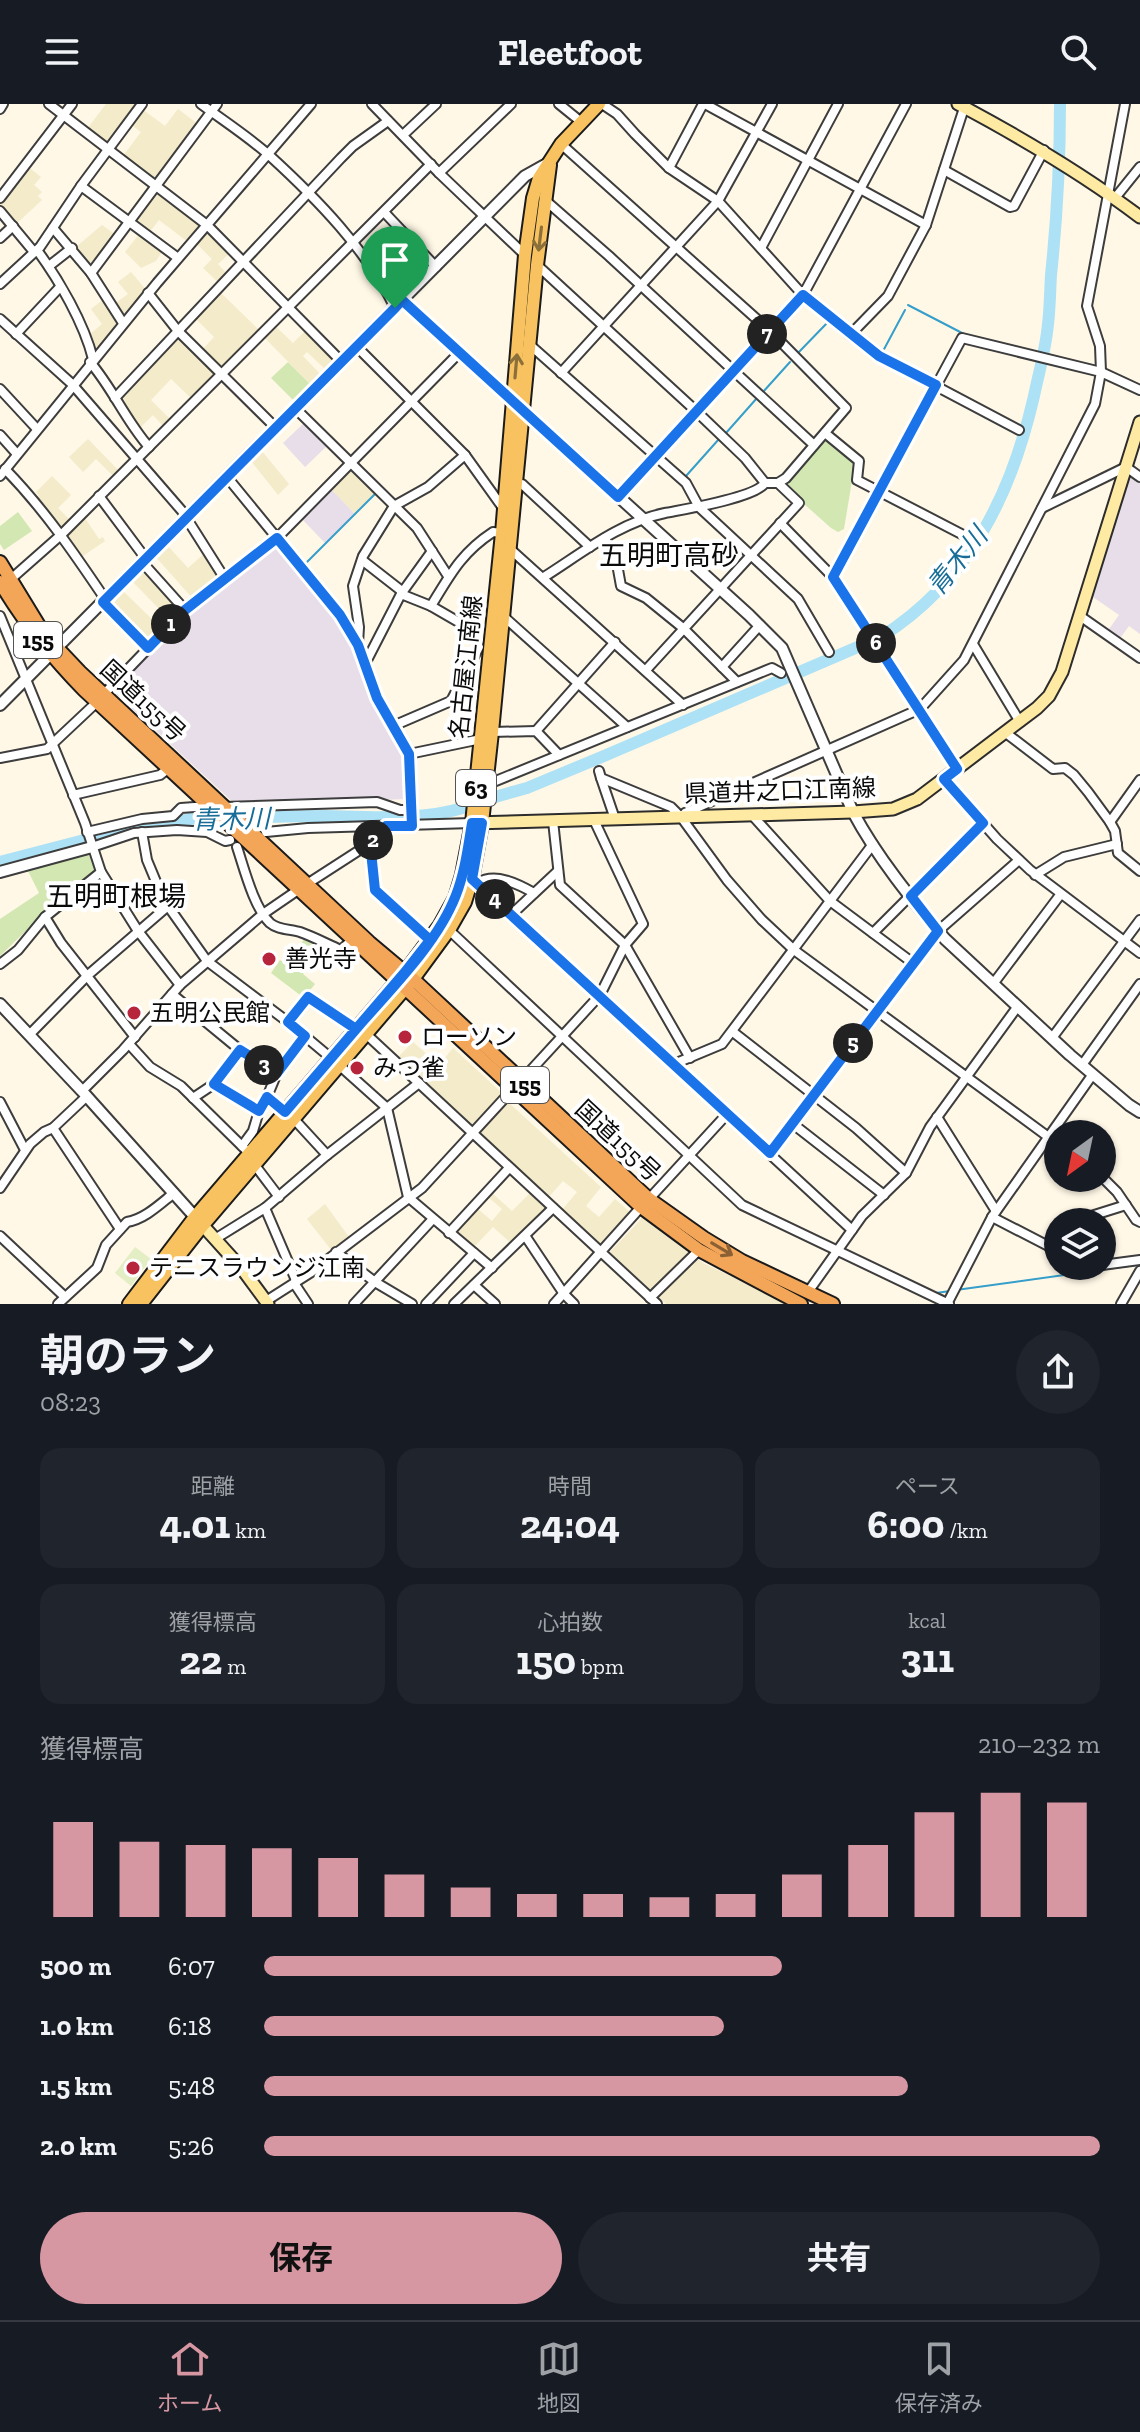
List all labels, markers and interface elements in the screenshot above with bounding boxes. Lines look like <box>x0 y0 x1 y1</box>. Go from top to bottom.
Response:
icon: menu <box>40 30 84 74</box>
icon: search <box>1056 30 1100 74</box>
text: Fleetfoot <box>498 31 642 74</box>
pin <box>361 226 429 308</box>
one-way arrow <box>532 226 547 251</box>
icon: arrive <box>373 238 417 282</box>
pin: 7 <box>747 314 787 354</box>
text: 7 <box>762 320 772 347</box>
one-way arrow <box>509 353 524 380</box>
water label: 青木川 <box>920 518 996 601</box>
district label: 五明町高砂 <box>599 539 739 572</box>
street label: 名古屋江南線 <box>444 594 487 740</box>
pin: 1 <box>151 604 191 644</box>
text: 1 <box>167 610 175 637</box>
road number: 155 <box>14 622 62 658</box>
pin: 6 <box>856 623 896 663</box>
text: 6 <box>870 629 882 656</box>
street label: 国道155号 <box>95 654 192 747</box>
road number: 63 <box>456 770 496 806</box>
street label: 県道井之口江南線 <box>684 773 876 808</box>
water label: 青木川 <box>192 802 273 836</box>
pin: 2 <box>353 820 393 860</box>
text: 2 <box>367 826 379 853</box>
pin: 4 <box>475 879 515 919</box>
district label: 五明町根場 <box>46 880 186 913</box>
text: 4 <box>489 885 501 912</box>
place label: 善光寺 <box>285 944 357 973</box>
marker: 善光寺 <box>260 950 278 968</box>
place label: 五明公民館 <box>150 998 270 1027</box>
marker: 五明公民館 <box>125 1004 143 1022</box>
place label: ローソン <box>421 1022 517 1051</box>
pin: 5 <box>833 1023 873 1063</box>
marker: ローソン <box>396 1028 414 1046</box>
text: 5 <box>847 1029 859 1056</box>
pin: 3 <box>244 1045 284 1085</box>
text: 3 <box>258 1051 270 1078</box>
place label: みつ雀 <box>373 1053 445 1082</box>
marker: みつ雀 <box>348 1059 366 1077</box>
road number: 155 <box>501 1067 549 1103</box>
street label: 国道155号 <box>570 1094 667 1187</box>
north arrow <box>1044 1120 1116 1192</box>
map controls <box>1044 1120 1116 1280</box>
button: layers <box>1044 1208 1116 1280</box>
one-way arrow <box>710 1241 733 1257</box>
place label: テニスラウンジ江南 <box>149 1253 365 1282</box>
marker: テニスラウンジ江南 <box>124 1259 142 1277</box>
text: 朝のラン <box>40 1329 216 1382</box>
button: share <box>1016 1330 1100 1414</box>
text: 08:23 <box>40 1386 101 1418</box>
text: 距離 <box>191 1473 235 1500</box>
text: 時間 <box>548 1473 592 1500</box>
text: ペース <box>895 1473 960 1500</box>
text: 4.01 <box>159 1500 231 1548</box>
text: 24:04 <box>520 1500 620 1548</box>
text: 6:00 <box>867 1500 945 1548</box>
text: km <box>231 1517 266 1544</box>
text: /km <box>945 1517 988 1544</box>
text: kcal <box>908 1607 946 1634</box>
text: 獲得標高 <box>169 1609 257 1636</box>
text: 心拍数 <box>537 1609 603 1636</box>
text: 311 <box>901 1634 954 1682</box>
text: 22 <box>179 1636 222 1684</box>
text: 150 <box>516 1636 576 1684</box>
text: m <box>222 1653 246 1680</box>
text: bpm <box>576 1653 624 1680</box>
text: 210–232 m <box>978 1728 1100 1760</box>
text: 獲得標高 <box>40 1733 144 1765</box>
text: 500 m <box>40 1950 111 1982</box>
text: 6:07 <box>168 1950 215 1982</box>
text: 1.0 km <box>40 2010 113 2042</box>
text: 6:18 <box>168 2010 212 2042</box>
text: 1.5 km <box>40 2070 112 2102</box>
text: 5:48 <box>168 2070 215 2102</box>
text: 2.0 km <box>40 2130 117 2162</box>
text: 5:26 <box>168 2130 214 2162</box>
button: 保存 <box>40 2212 562 2304</box>
button: 共有 <box>578 2212 1100 2304</box>
tab: ホーム <box>157 2337 222 2417</box>
tab: 地図 <box>537 2337 581 2417</box>
tab: 保存済み <box>895 2337 983 2417</box>

